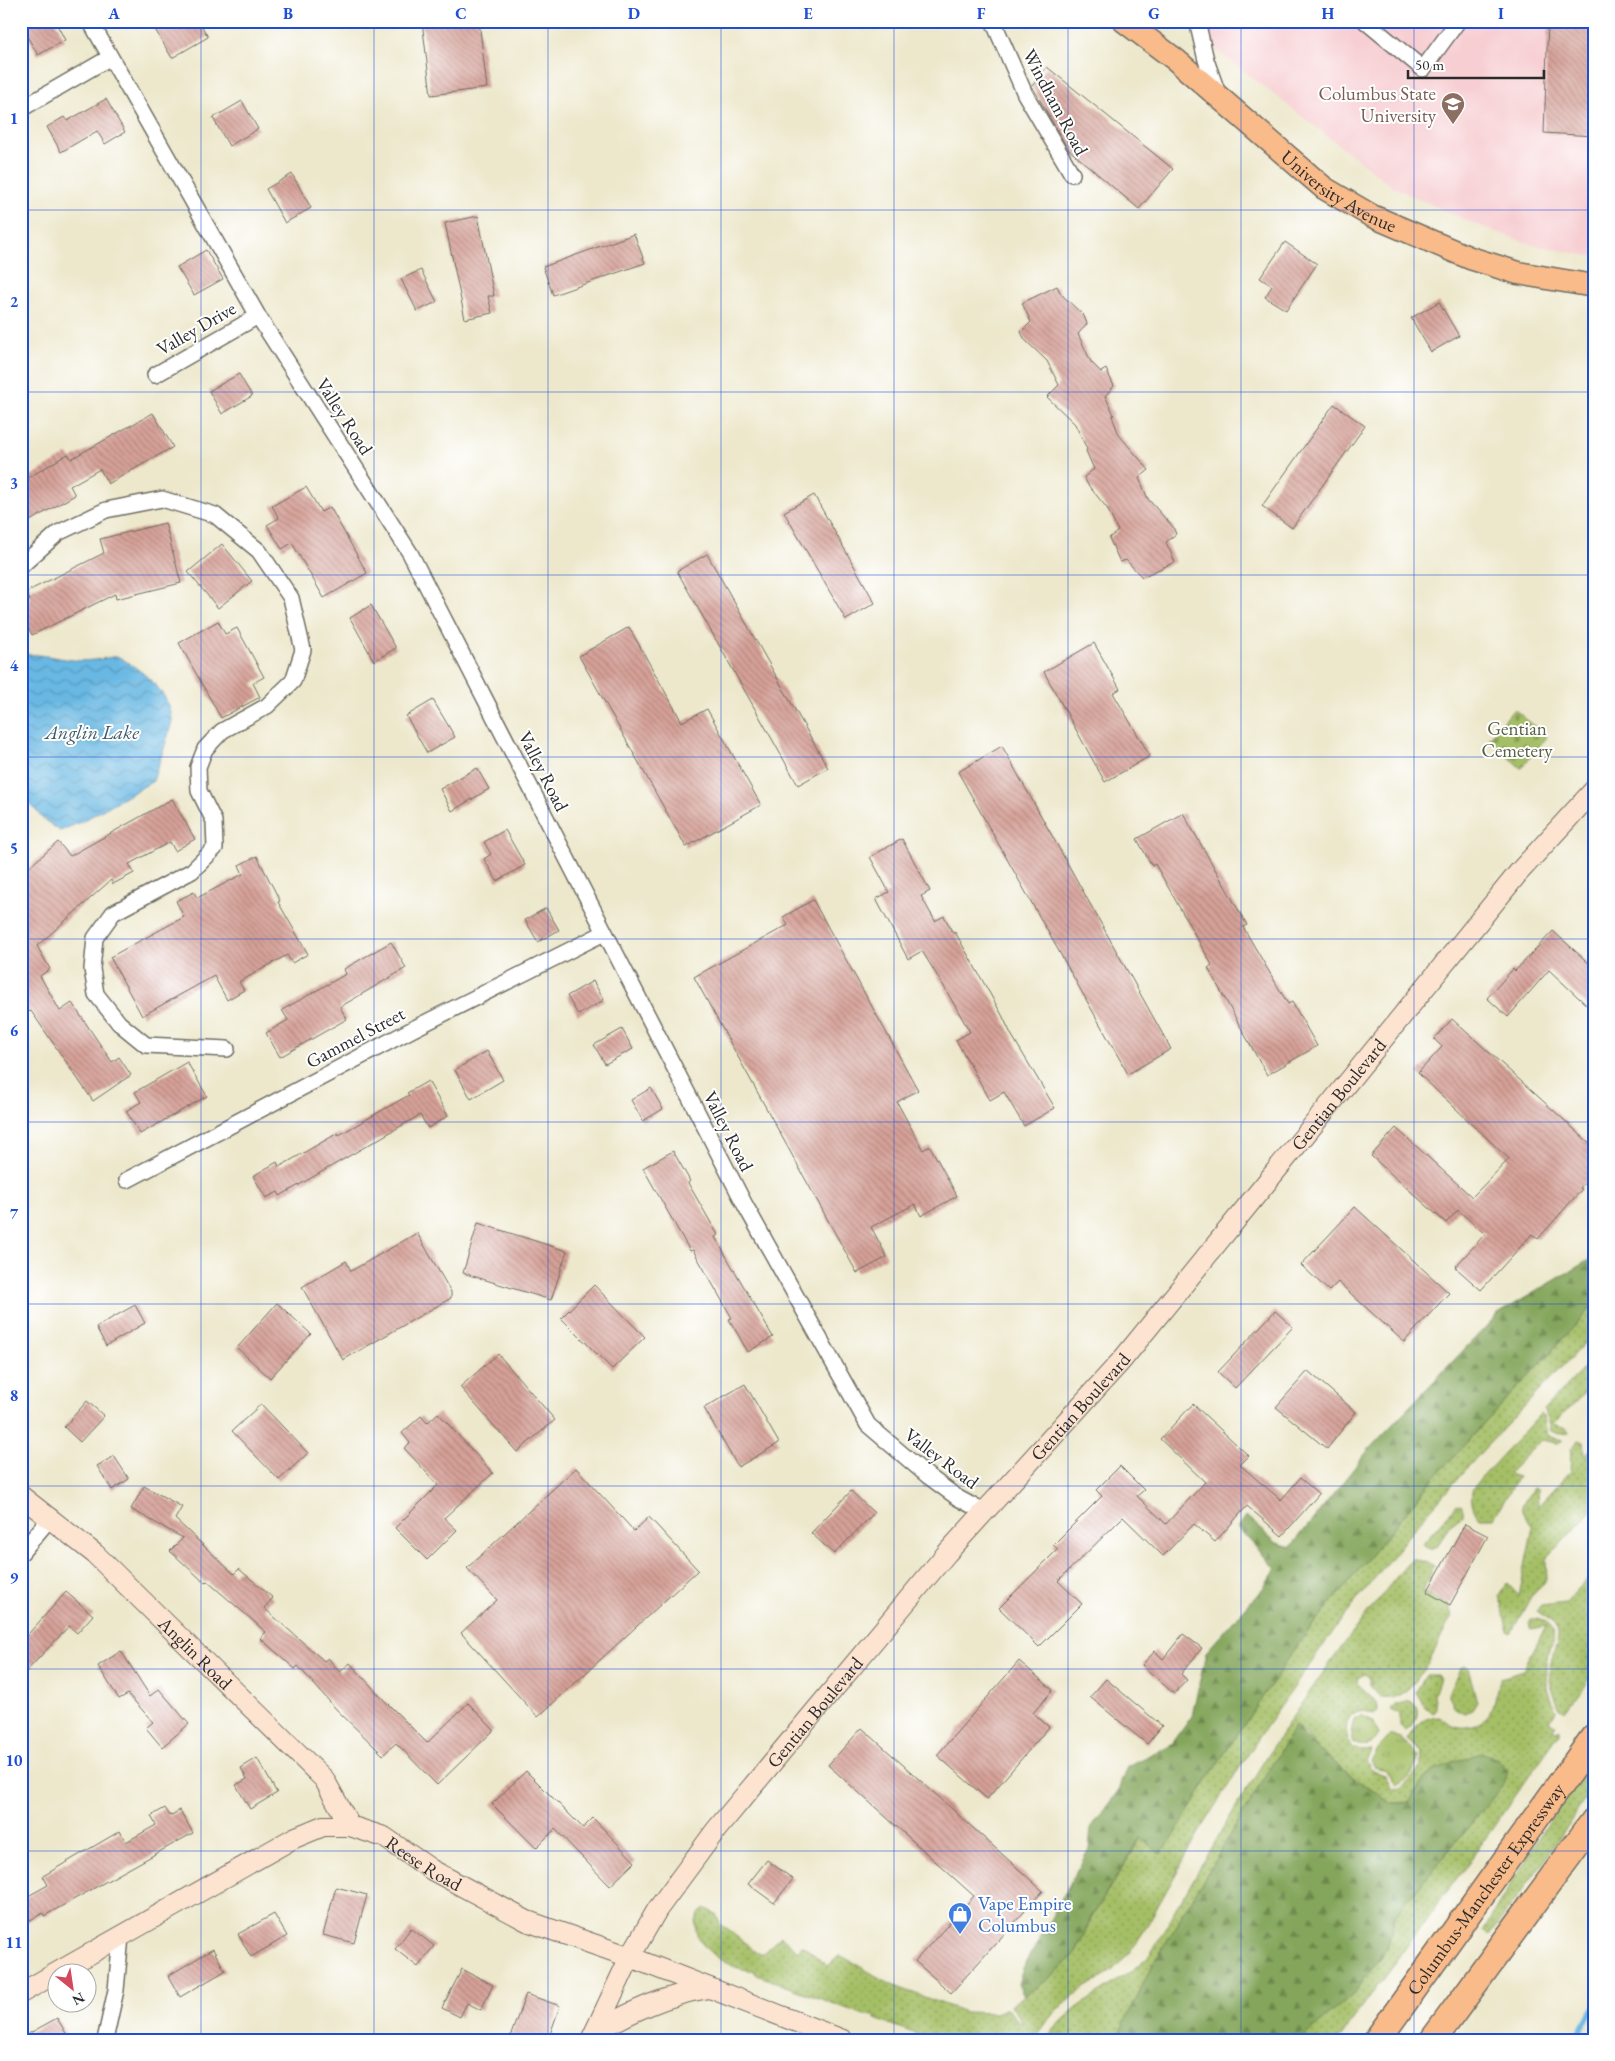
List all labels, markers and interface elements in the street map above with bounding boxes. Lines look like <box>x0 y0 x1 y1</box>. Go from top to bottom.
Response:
text: A <box>107 3 120 24</box>
text: B <box>283 3 293 24</box>
text: C <box>455 3 467 24</box>
text: D <box>628 3 640 24</box>
text: E <box>803 3 813 24</box>
text: F <box>977 3 986 24</box>
text: G <box>1148 3 1160 24</box>
text: H <box>1322 3 1335 24</box>
text: I <box>1498 3 1504 24</box>
street label: Windham Road <box>1017 45 1094 160</box>
scale bar <box>1408 48 1544 80</box>
text: 50 m <box>1415 55 1444 74</box>
place label: Columbus State University <box>1319 81 1437 128</box>
school or university icon: Columbus State University <box>1440 91 1466 125</box>
text: 1 <box>10 108 18 129</box>
street label: University Avenue <box>1276 145 1400 238</box>
text: 2 <box>10 291 19 312</box>
street label: Valley Drive <box>152 296 240 361</box>
street label: Valley Road <box>310 373 379 460</box>
text: 3 <box>10 473 18 494</box>
text: 4 <box>10 655 19 676</box>
park label: Gentian Cemetery <box>1481 716 1553 763</box>
water label: Anglin Lake <box>43 719 139 745</box>
street label: Valley Road <box>513 727 575 816</box>
text: 5 <box>10 838 18 859</box>
street label: Gammel Street <box>301 1001 409 1074</box>
text: 6 <box>10 1020 19 1041</box>
street label: Gentian Boulevard <box>1285 1033 1392 1156</box>
street label: Valley Road <box>698 1087 760 1176</box>
text: 7 <box>10 1203 19 1224</box>
street label: Gentian Boulevard <box>1025 1347 1136 1466</box>
text: 8 <box>10 1385 18 1406</box>
street label: Valley Road <box>899 1422 984 1495</box>
text: 9 <box>10 1567 19 1588</box>
street label: Anglin Road <box>152 1610 238 1695</box>
street label: Gentian Boulevard <box>761 1651 869 1773</box>
text: 10 <box>6 1750 23 1771</box>
street label: Columbus-Manchester Expressway <box>1401 1777 1571 2000</box>
street label: Reese Road <box>381 1830 467 1897</box>
place label: Vape Empire Columbus <box>978 1891 1071 1938</box>
shop icon: Vape Empire Columbus <box>947 1901 973 1935</box>
text: 11 <box>6 1932 22 1953</box>
north arrow <box>48 1964 98 2014</box>
text: N <box>69 1989 88 2010</box>

